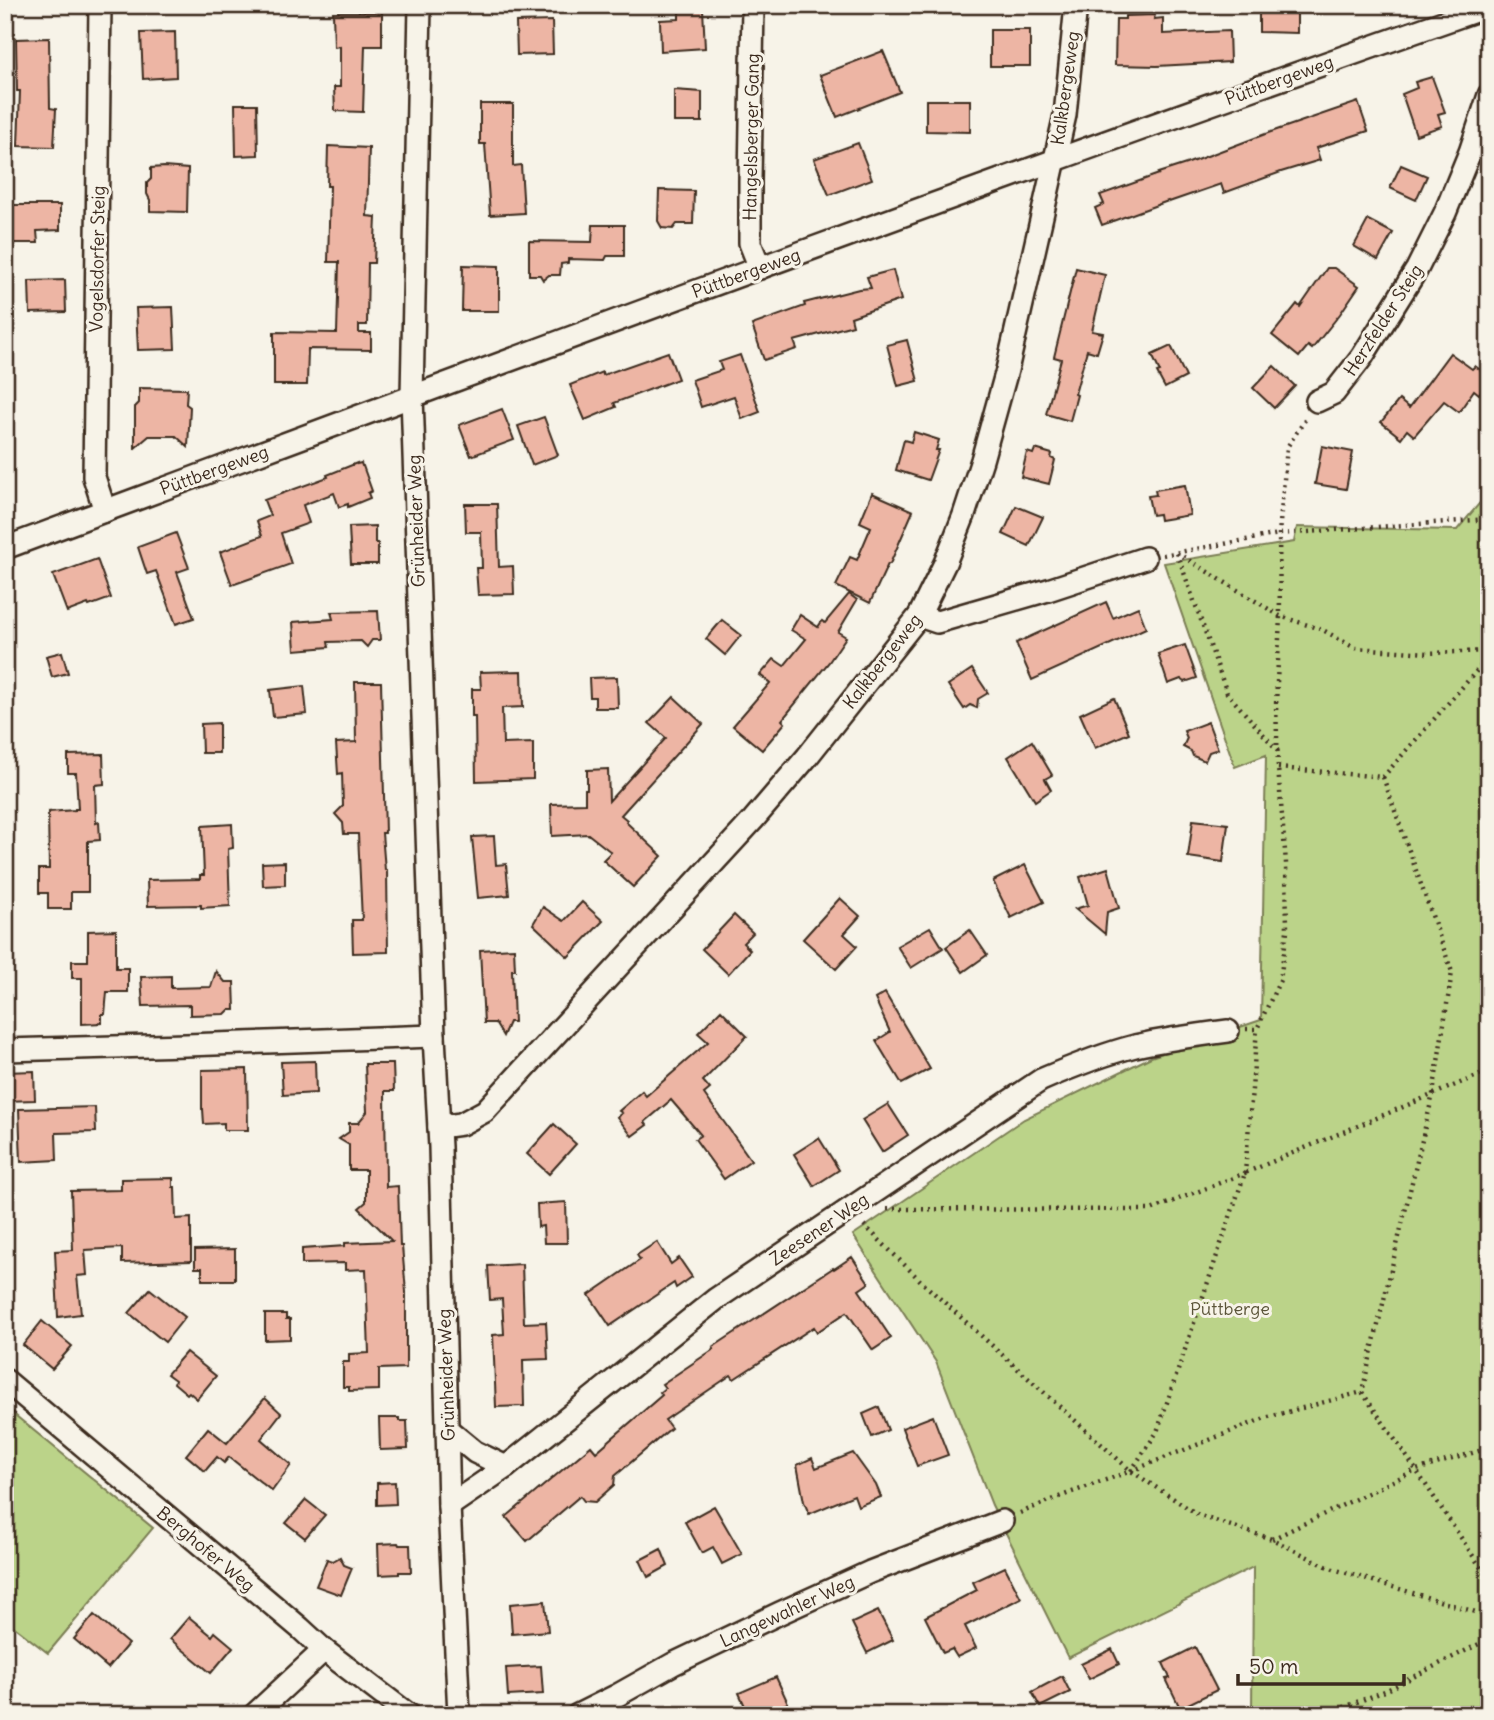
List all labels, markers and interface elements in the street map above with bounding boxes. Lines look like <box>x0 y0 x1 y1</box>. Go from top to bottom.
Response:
street label: Kalkbergeweg <box>1046 29 1084 147</box>
street label: Püttbergeweg <box>1222 50 1336 110</box>
street label: Hangelsberger Gang <box>738 53 764 221</box>
street label: Vogelsdorfer Steig <box>84 185 110 333</box>
street label: Püttbergeweg <box>689 243 803 303</box>
street label: Herzfelder Steig <box>1338 260 1428 380</box>
street label: Püttbergeweg <box>157 440 271 500</box>
street label: Grünheider Weg <box>402 454 430 588</box>
street label: Kalkbergeweg <box>838 609 926 713</box>
street label: Zeesener Weg <box>765 1188 873 1270</box>
park label: Püttberge <box>1190 1297 1270 1320</box>
street label: Grünheider Weg <box>432 1308 460 1442</box>
street label: Berghofer Weg <box>152 1501 260 1597</box>
street label: Langewahler Weg <box>716 1570 858 1652</box>
scale bar <box>1238 1643 1405 1687</box>
text: 50 m <box>1249 1653 1298 1680</box>

